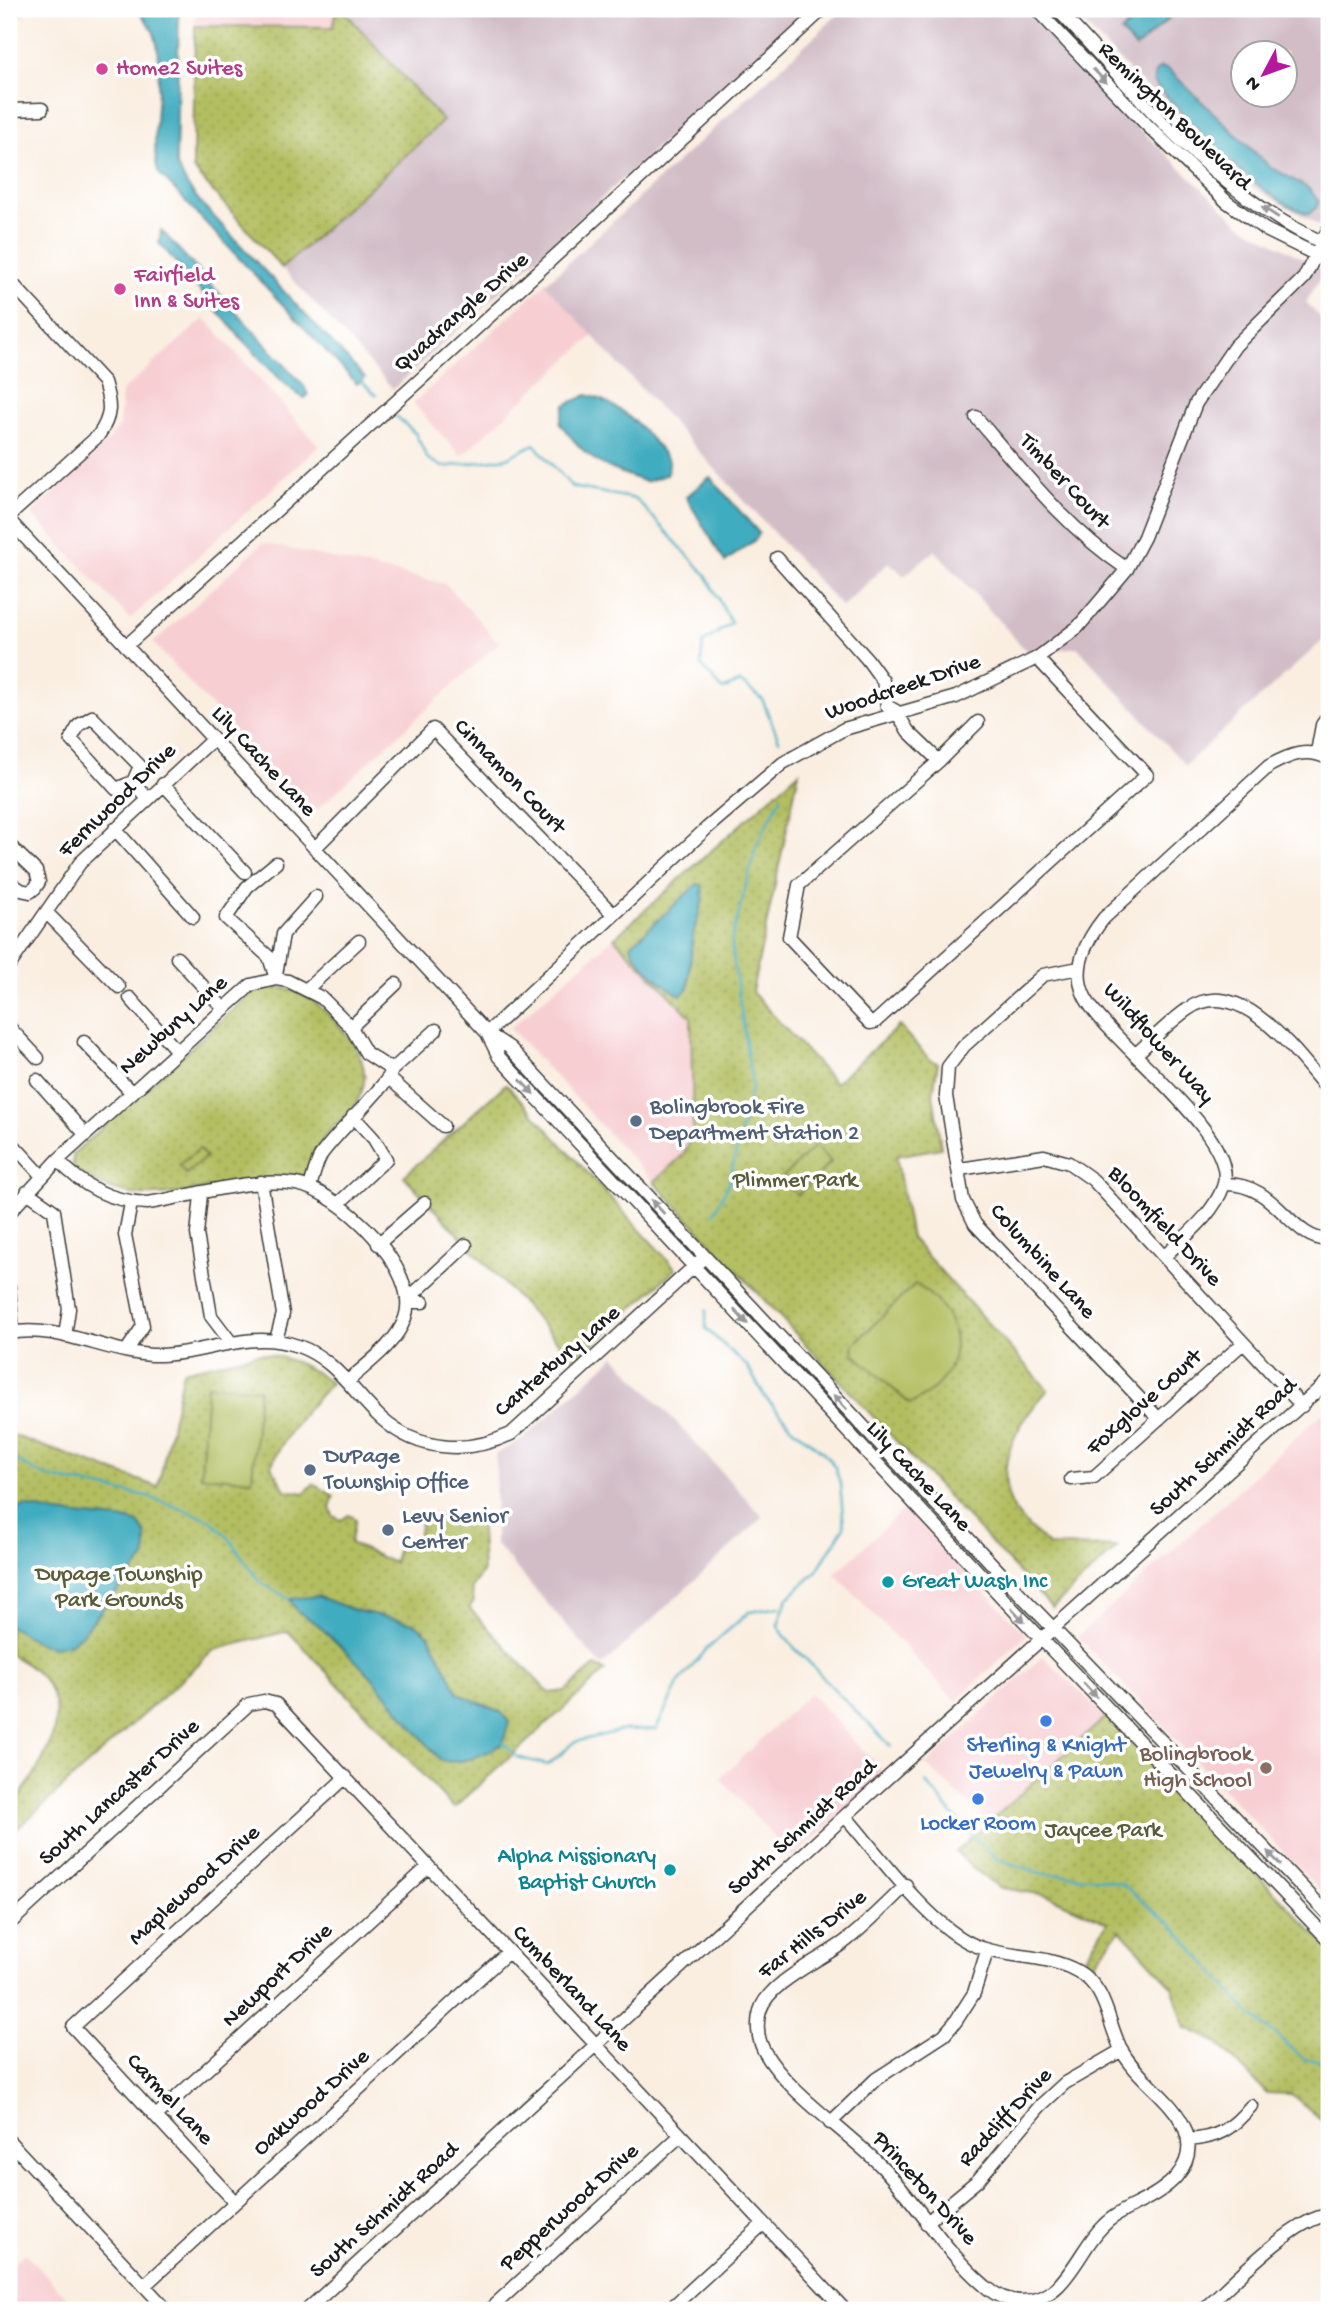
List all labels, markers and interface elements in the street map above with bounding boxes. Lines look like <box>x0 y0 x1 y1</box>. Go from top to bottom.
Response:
street label: Remington Boulevard <box>1092 37 1257 198</box>
north arrow <box>1230 38 1300 108</box>
place label: Home2 Suites <box>116 56 243 83</box>
marker: Home2 Suites <box>94 61 110 77</box>
one-way arrow <box>1092 67 1108 84</box>
text: N <box>1241 71 1267 95</box>
one-way arrow <box>1260 205 1280 218</box>
street label: Quadrangle Drive <box>389 246 536 379</box>
place label: Fairfield Inn & Suites <box>133 263 240 316</box>
marker: Fairfield Inn & Suites <box>112 281 128 297</box>
street label: Timber Court <box>1012 427 1116 536</box>
street label: Woodcreek Drive <box>822 648 985 727</box>
street label: Lily Cache Lane <box>205 701 322 824</box>
street label: Cinnamon Court <box>447 714 572 841</box>
street label: Fernwood Drive <box>53 737 183 865</box>
street label: Newbury Lane <box>114 970 235 1082</box>
street label: Wildflower Way <box>1096 978 1220 1110</box>
one-way arrow <box>519 1078 535 1095</box>
place label: Bolingbrook Fire Department Station 2 <box>648 1095 859 1148</box>
marker: Bolingbrook Fire Department Station 2 <box>628 1113 644 1129</box>
street label: Bloomfield Drive <box>1101 1160 1228 1294</box>
park label: Plimmer Park <box>732 1168 860 1195</box>
one-way arrow <box>650 1198 666 1216</box>
street label: Columbine Lane <box>983 1199 1102 1326</box>
street label: Canterbury Lane <box>490 1299 627 1424</box>
one-way arrow <box>732 1308 748 1325</box>
street label: Foxglove Court <box>1081 1343 1210 1463</box>
street label: South Schmidt Road <box>1145 1372 1304 1523</box>
one-way arrow <box>832 1393 848 1411</box>
street label: Lily Cache Lane <box>860 1416 977 1539</box>
place label: DuPage Township Office <box>322 1444 470 1497</box>
marker: DuPage Township Office <box>302 1462 318 1478</box>
place label: Levy Senior Center <box>402 1504 510 1557</box>
marker: Levy Senior Center <box>380 1522 396 1538</box>
park label: Dupage Township Park Grounds <box>34 1562 202 1615</box>
place label: Great Wash Inc <box>902 1569 1048 1596</box>
marker: Great Wash Inc <box>880 1574 896 1590</box>
one-way arrow <box>1010 1606 1026 1623</box>
one-way arrow <box>1081 1681 1097 1698</box>
street label: South Lancaster Drive <box>34 1713 207 1872</box>
marker: Sterling & Knight Jewelry & Pawn <box>1038 1713 1054 1729</box>
place label: Sterling & Knight Jewelry & Pawn <box>966 1733 1127 1786</box>
place label: Bolingbrook High School <box>1139 1742 1255 1795</box>
street label: South Schmidt Road <box>723 1753 884 1902</box>
marker: Bolingbrook High School <box>1258 1760 1274 1776</box>
marker: Locker Room <box>970 1791 986 1807</box>
place label: Locker Room <box>920 1811 1036 1838</box>
park label: Jaycee Park <box>1044 1818 1164 1845</box>
street label: Maplewood Drive <box>124 1819 267 1952</box>
place label: Alpha Missionary Baptist Church <box>498 1844 656 1897</box>
one-way arrow <box>1267 1850 1283 1867</box>
marker: Alpha Missionary Baptist Church <box>662 1862 678 1878</box>
street label: Far Hills Drive <box>753 1884 874 1986</box>
street label: Newport Drive <box>217 1917 340 2034</box>
street label: Cumberland Lane <box>505 1920 637 2059</box>
street label: Oakwood Drive <box>248 2043 377 2162</box>
street label: Carmel Lane <box>120 2048 219 2152</box>
street label: Radcliff Drive <box>953 2062 1060 2173</box>
street label: Princeton Drive <box>865 2126 983 2252</box>
street label: South Schmidt Road <box>305 2136 466 2285</box>
street label: Pepperwood Drive <box>494 2138 646 2278</box>

